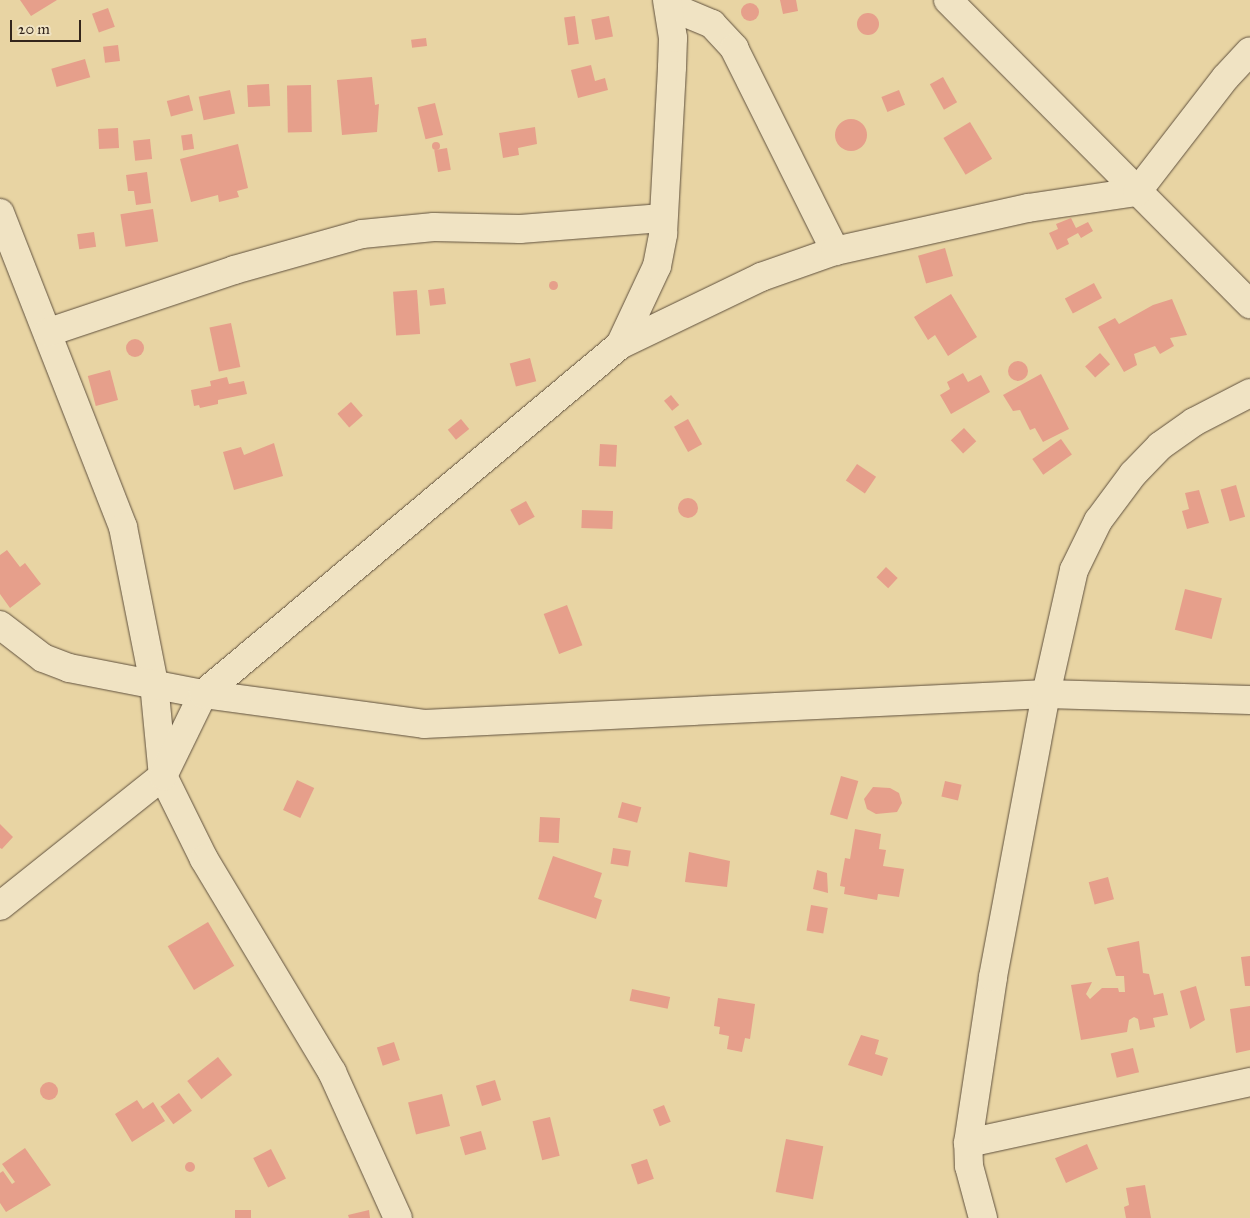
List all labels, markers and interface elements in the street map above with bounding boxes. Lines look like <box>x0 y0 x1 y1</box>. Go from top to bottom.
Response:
scale bar <box>12 10 84 42</box>
text: 20 m <box>18 20 50 38</box>

